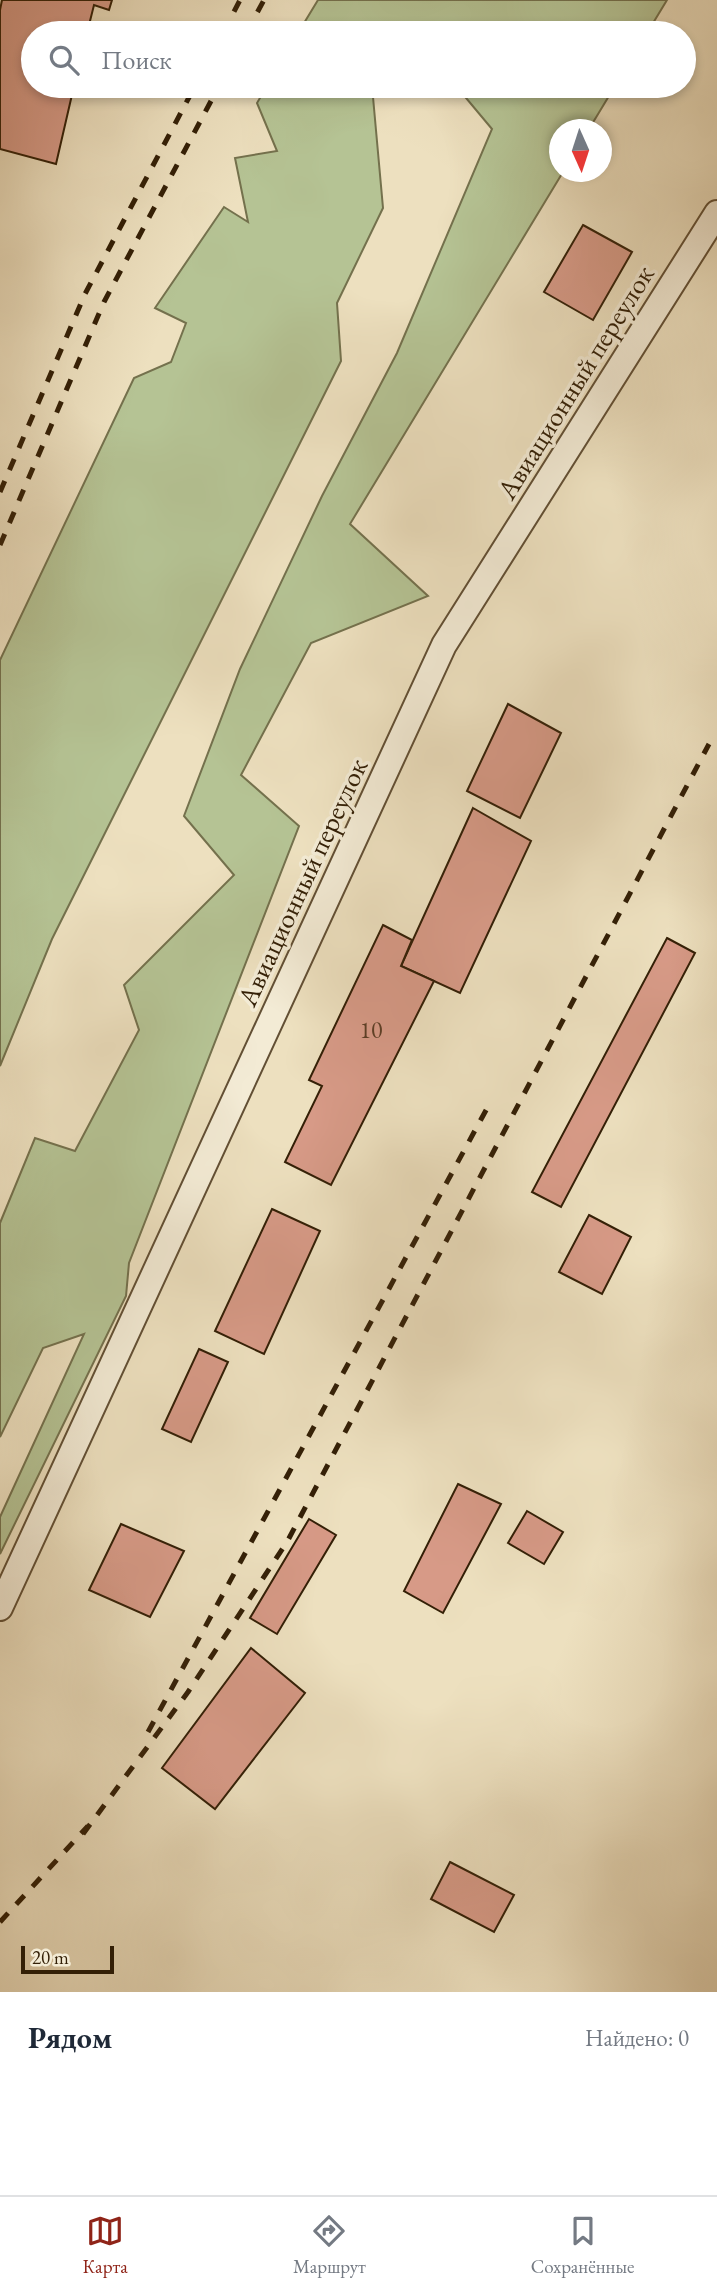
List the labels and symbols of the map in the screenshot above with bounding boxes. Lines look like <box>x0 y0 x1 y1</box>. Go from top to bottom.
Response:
north arrow <box>549 119 612 182</box>
street label: Авиационный переулок <box>488 258 662 507</box>
street label: Авиационный переулок <box>228 752 375 1013</box>
house number: 10 <box>359 1014 383 1045</box>
scale bar <box>21 1943 114 1975</box>

